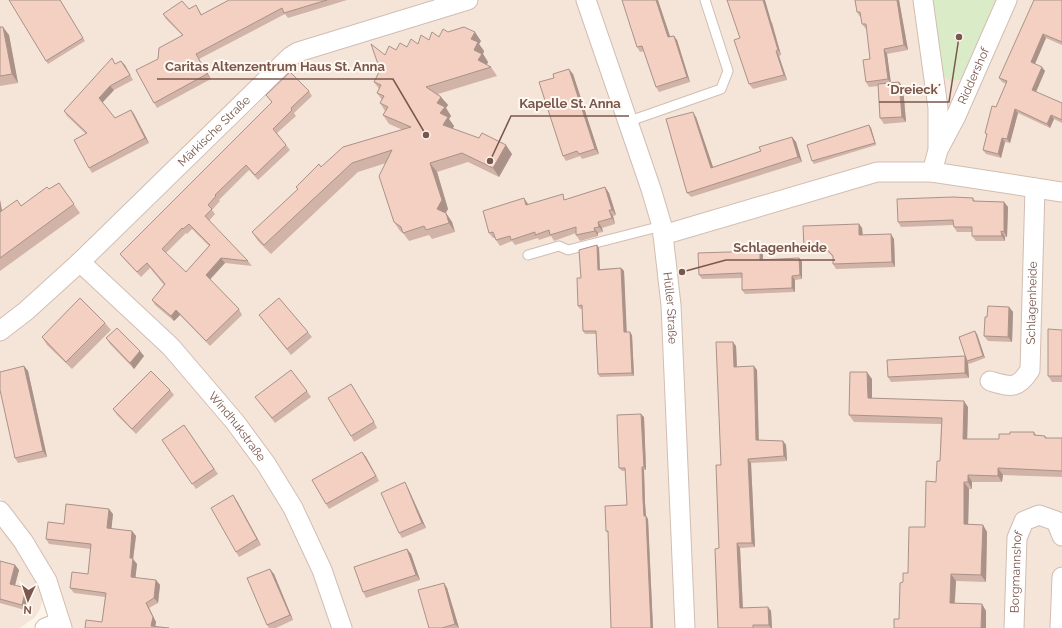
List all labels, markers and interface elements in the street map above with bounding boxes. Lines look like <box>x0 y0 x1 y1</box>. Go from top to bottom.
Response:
street label: Riddershof <box>955 45 993 106</box>
callout: Caritas Altenzentrum Haus St. Anna <box>157 54 393 79</box>
text: Caritas Altenzentrum Haus St. Anna <box>165 59 385 74</box>
callout: ´Dreieck´ <box>879 77 949 102</box>
text: ´Dreieck´ <box>887 82 941 97</box>
callout: Kapelle St. Anna <box>511 91 629 116</box>
street label: Märkische Straße <box>175 93 253 169</box>
text: Kapelle St. Anna <box>519 96 621 111</box>
callout: Schlagenheide <box>726 235 835 260</box>
text: Schlagenheide <box>733 240 827 255</box>
street label: Schlagenheide <box>1024 261 1040 345</box>
street label: Hüller Straße <box>660 271 680 344</box>
street label: Windhukstraße <box>205 389 269 464</box>
street label: Borgmannshof <box>1008 528 1027 613</box>
north arrow <box>8 580 48 620</box>
text: N <box>23 603 32 616</box>

